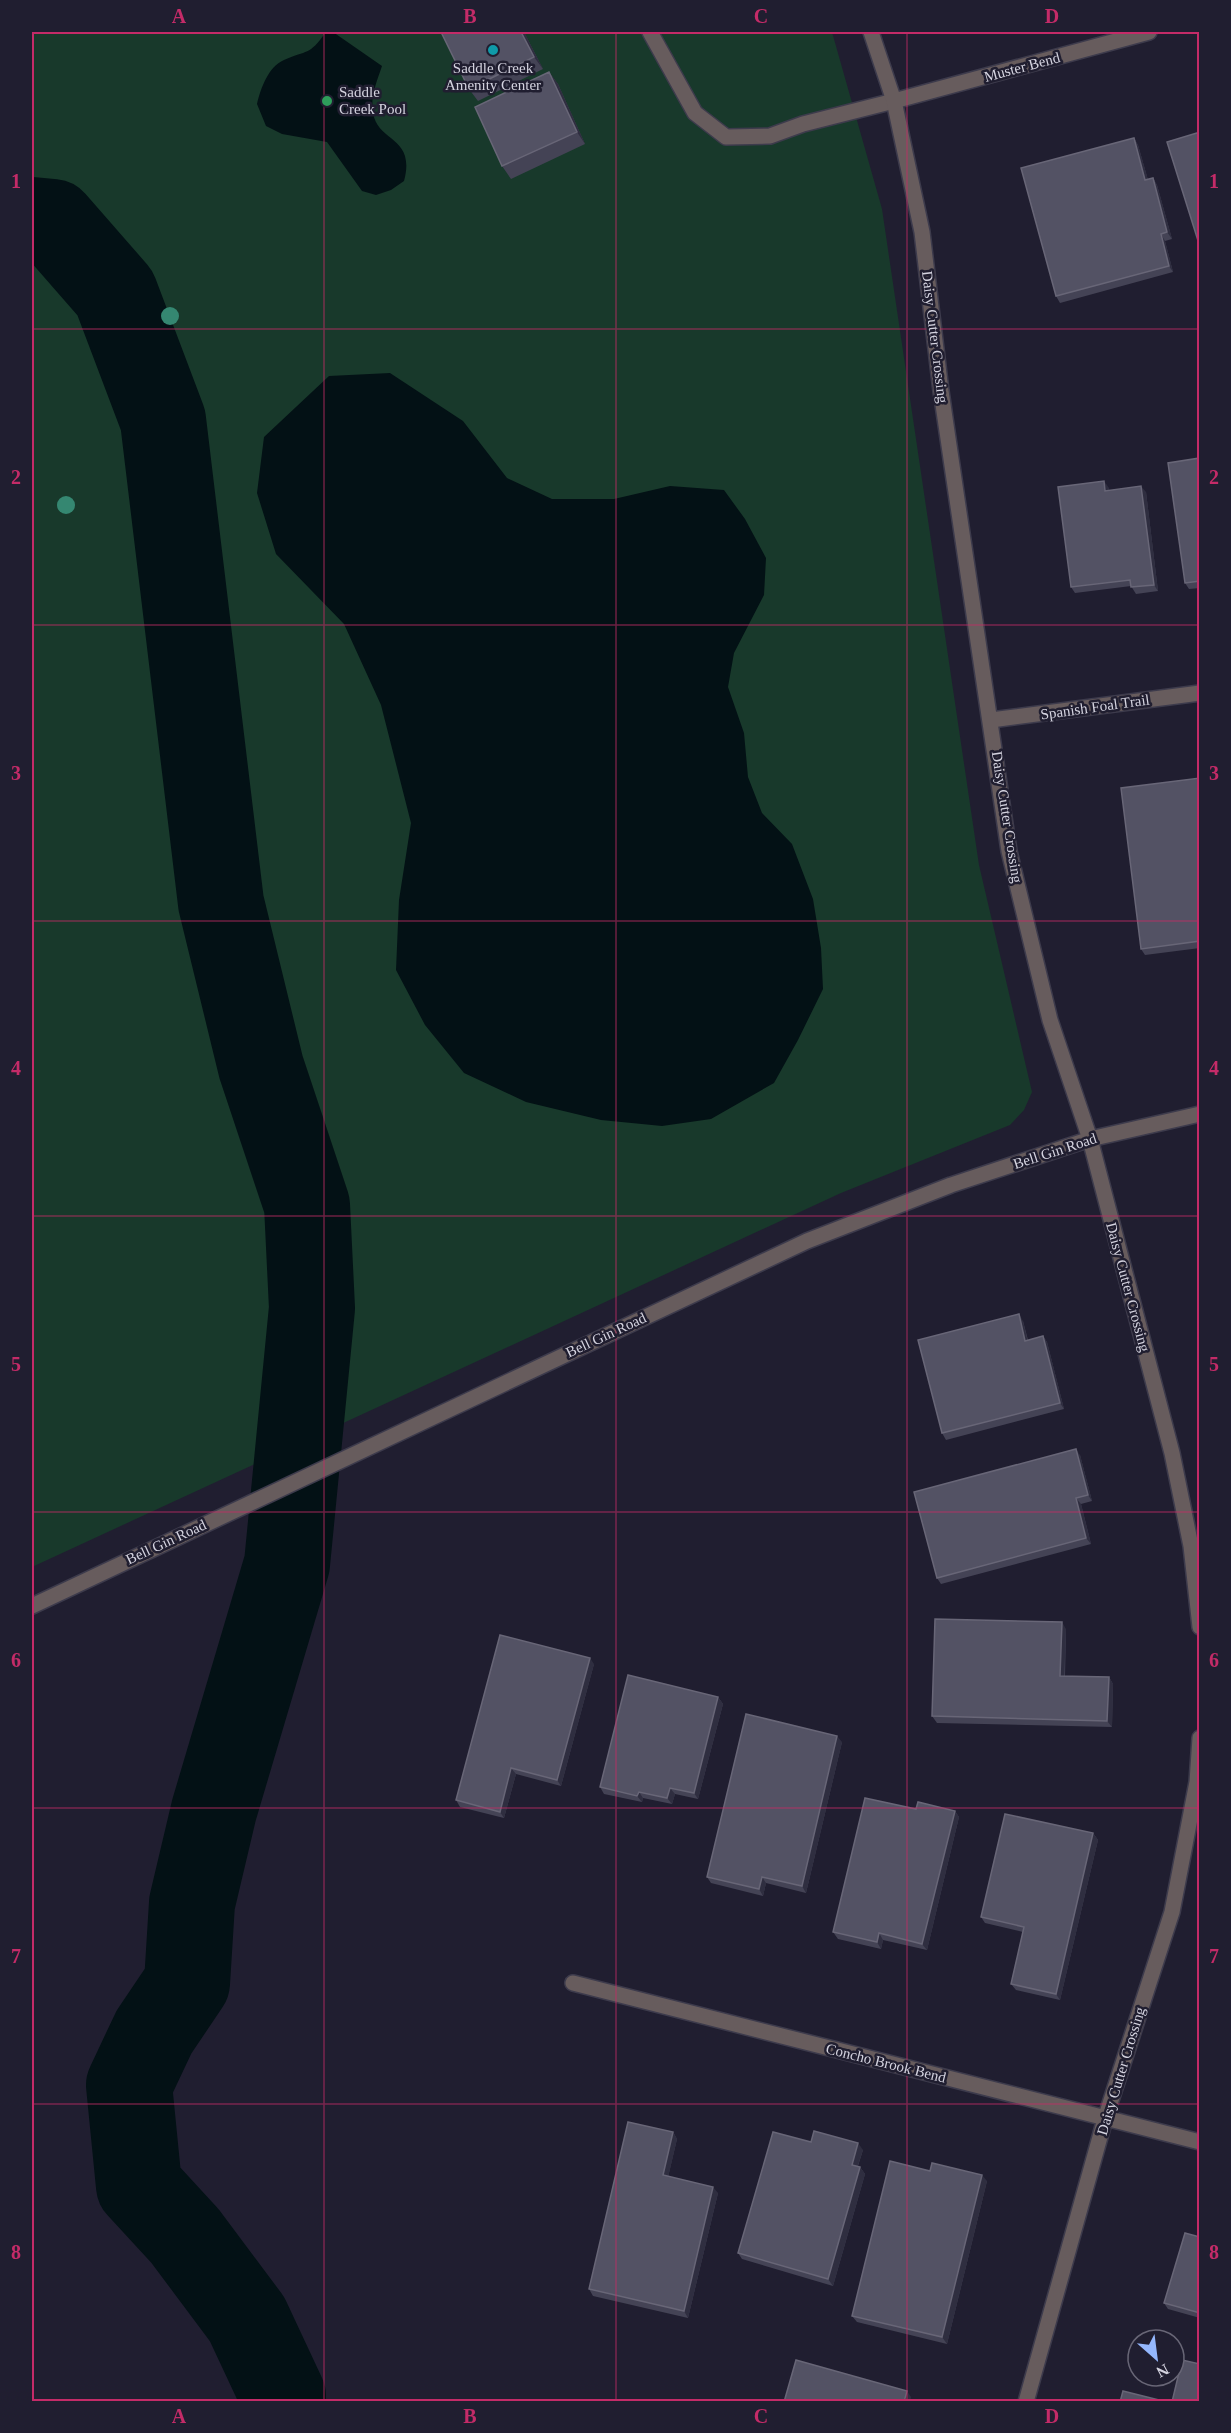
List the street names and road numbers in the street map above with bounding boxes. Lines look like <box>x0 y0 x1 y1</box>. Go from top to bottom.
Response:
street label: Muster Bend <box>982 49 1062 85</box>
street label: Daisy Cutter Crossing <box>919 270 951 405</box>
street label: Spanish Foal Trail <box>1039 691 1151 723</box>
street label: Daisy Cutter Crossing <box>989 750 1025 885</box>
street label: Bell Gin Road <box>1011 1130 1099 1172</box>
street label: Daisy Cutter Crossing <box>1103 1221 1153 1354</box>
street label: Bell Gin Road <box>563 1309 649 1361</box>
street label: Bell Gin Road <box>123 1516 209 1568</box>
street label: Daisy Cutter Crossing <box>1094 2004 1148 2137</box>
street label: Concho Brook Bend <box>824 2040 948 2086</box>

